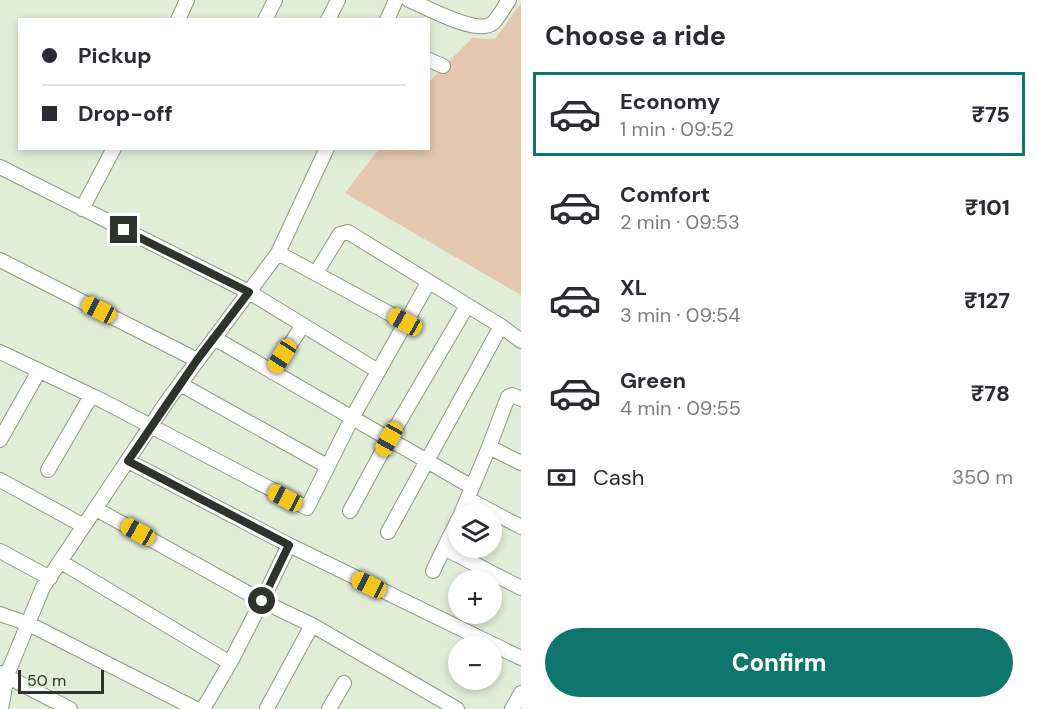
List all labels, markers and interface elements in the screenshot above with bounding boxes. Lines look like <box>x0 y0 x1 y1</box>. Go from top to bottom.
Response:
text: Choose a ride <box>545 18 726 53</box>
text: Pickup <box>78 41 152 70</box>
icon: car <box>548 87 602 141</box>
text: Economy <box>620 87 720 116</box>
text: Drop-off <box>78 99 173 128</box>
text: ₹75 <box>972 100 1010 129</box>
text: 1 min · 09:52 <box>620 116 734 142</box>
icon: car <box>548 180 602 234</box>
text: Comfort <box>620 180 710 209</box>
text: ₹101 <box>965 193 1010 222</box>
text: 2 min · 09:53 <box>620 209 740 235</box>
route end <box>110 216 137 243</box>
icon: car <box>548 273 602 327</box>
text: XL <box>620 273 647 302</box>
text: ₹127 <box>964 286 1010 315</box>
car <box>79 294 119 326</box>
text: 3 min · 09:54 <box>620 302 740 328</box>
car <box>385 305 425 339</box>
car <box>265 336 299 376</box>
icon: car <box>548 366 602 420</box>
text: Green <box>620 366 686 395</box>
text: ₹78 <box>971 379 1010 408</box>
text: 4 min · 09:55 <box>620 395 741 421</box>
car <box>372 419 406 459</box>
icon: cash <box>545 461 578 494</box>
text: Cash <box>593 463 644 492</box>
text: 350 m <box>952 464 1013 490</box>
car <box>265 482 305 514</box>
map controls <box>448 504 502 690</box>
button: layers <box>448 504 502 558</box>
car <box>118 515 158 549</box>
car <box>349 569 389 601</box>
button: + <box>448 570 502 624</box>
route start <box>248 587 275 614</box>
button: Confirm <box>545 628 1013 697</box>
button: − <box>448 636 502 690</box>
scale bar <box>18 667 104 694</box>
text: 50 m <box>27 670 66 691</box>

